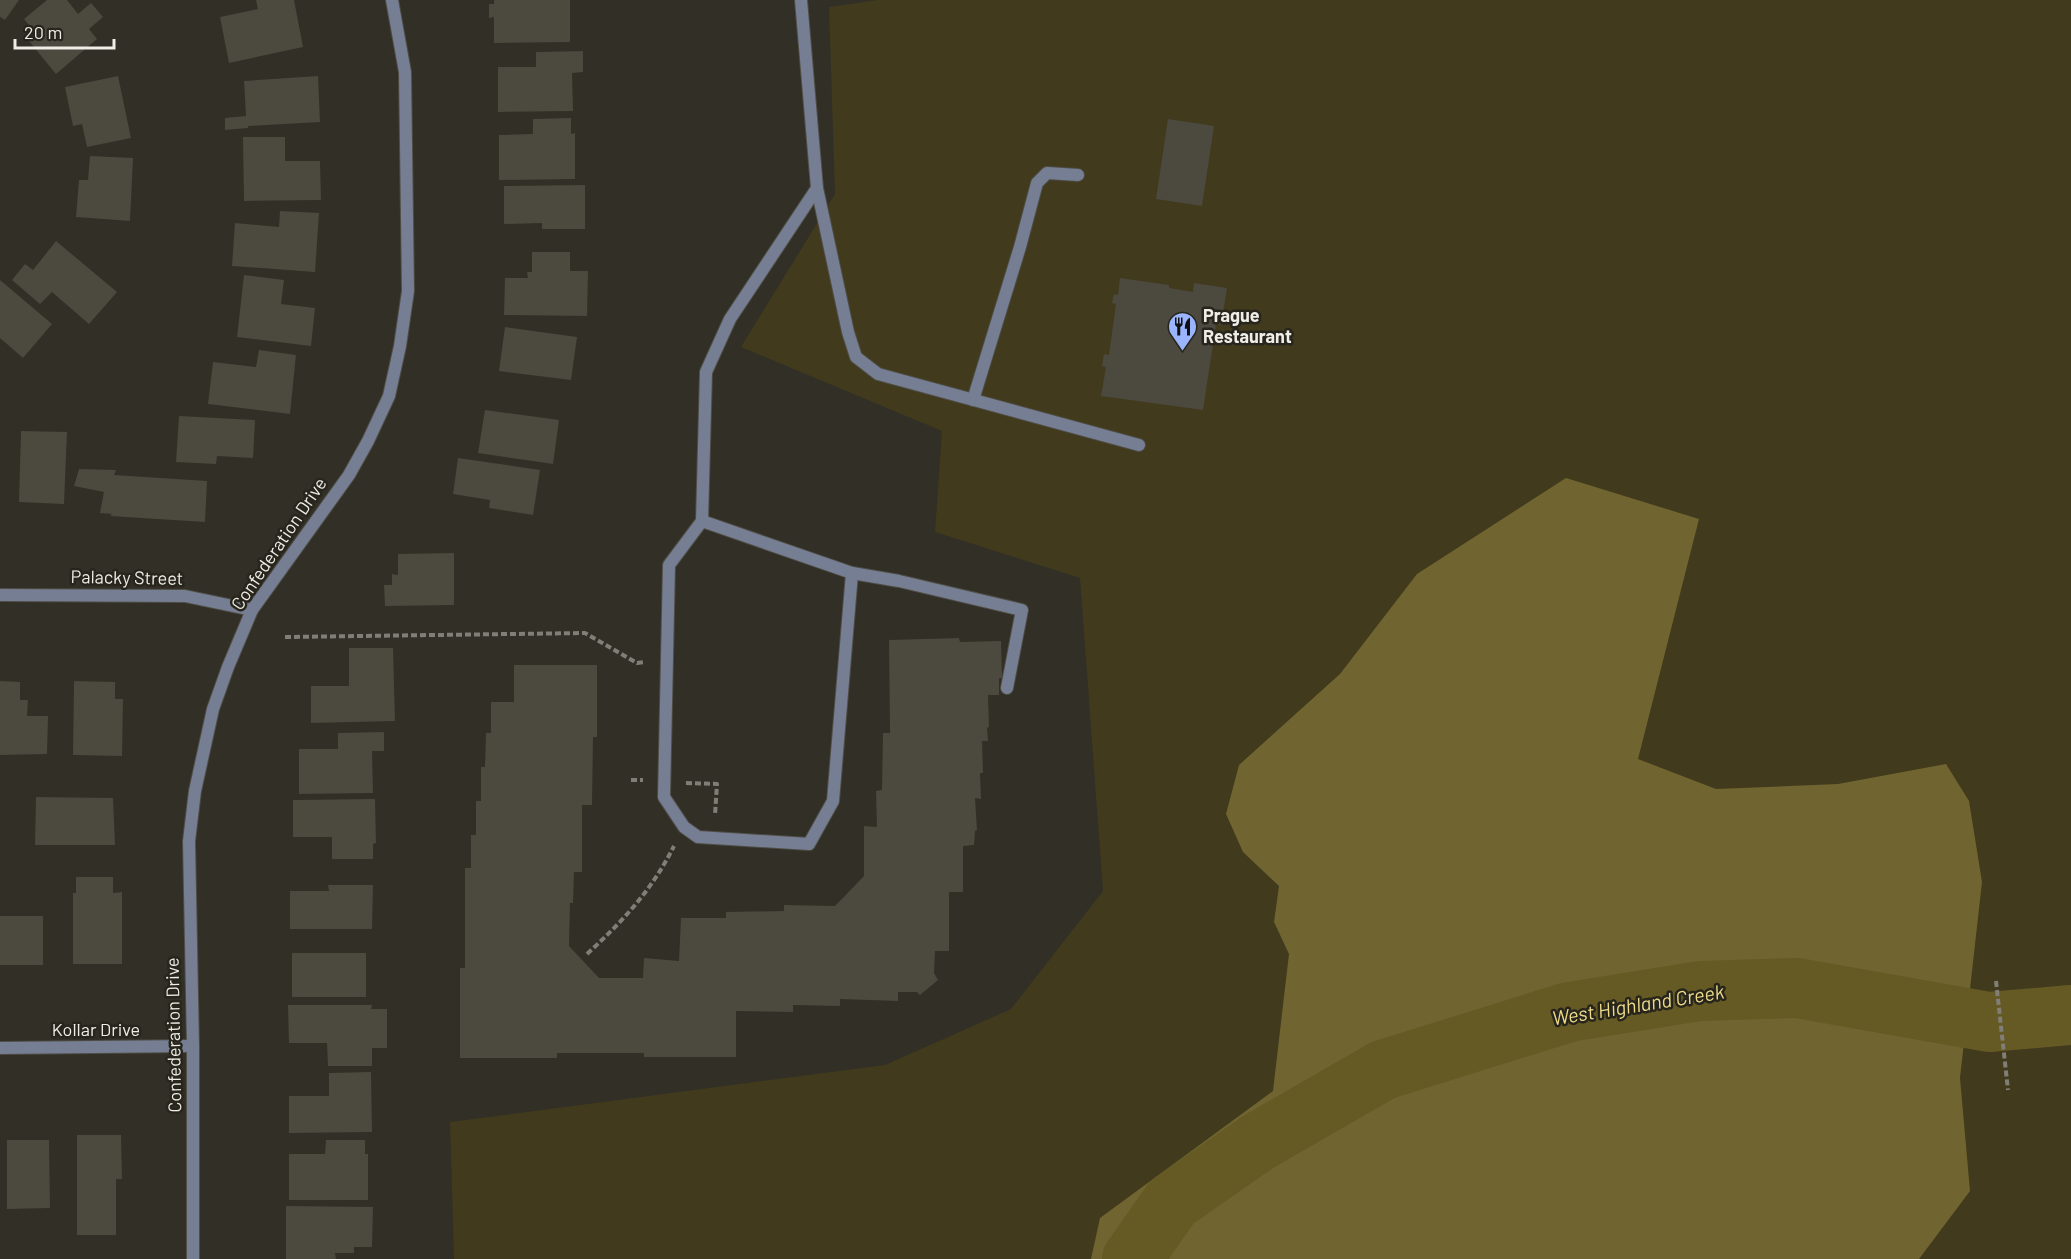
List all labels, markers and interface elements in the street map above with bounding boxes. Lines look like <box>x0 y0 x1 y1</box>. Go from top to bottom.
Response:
scale bar <box>15 12 114 50</box>
text: 20 m <box>24 21 62 43</box>
place label: Prague Restaurant <box>1203 304 1292 347</box>
restaurant icon: Prague Restaurant <box>1166 310 1198 352</box>
street label: Confederation Drive <box>226 473 331 614</box>
street label: Palacky Street <box>71 565 183 589</box>
street label: Confederation Drive <box>161 957 185 1113</box>
water label: West Highland Creek <box>1550 979 1726 1029</box>
street label: Kollar Drive <box>52 1018 140 1040</box>

